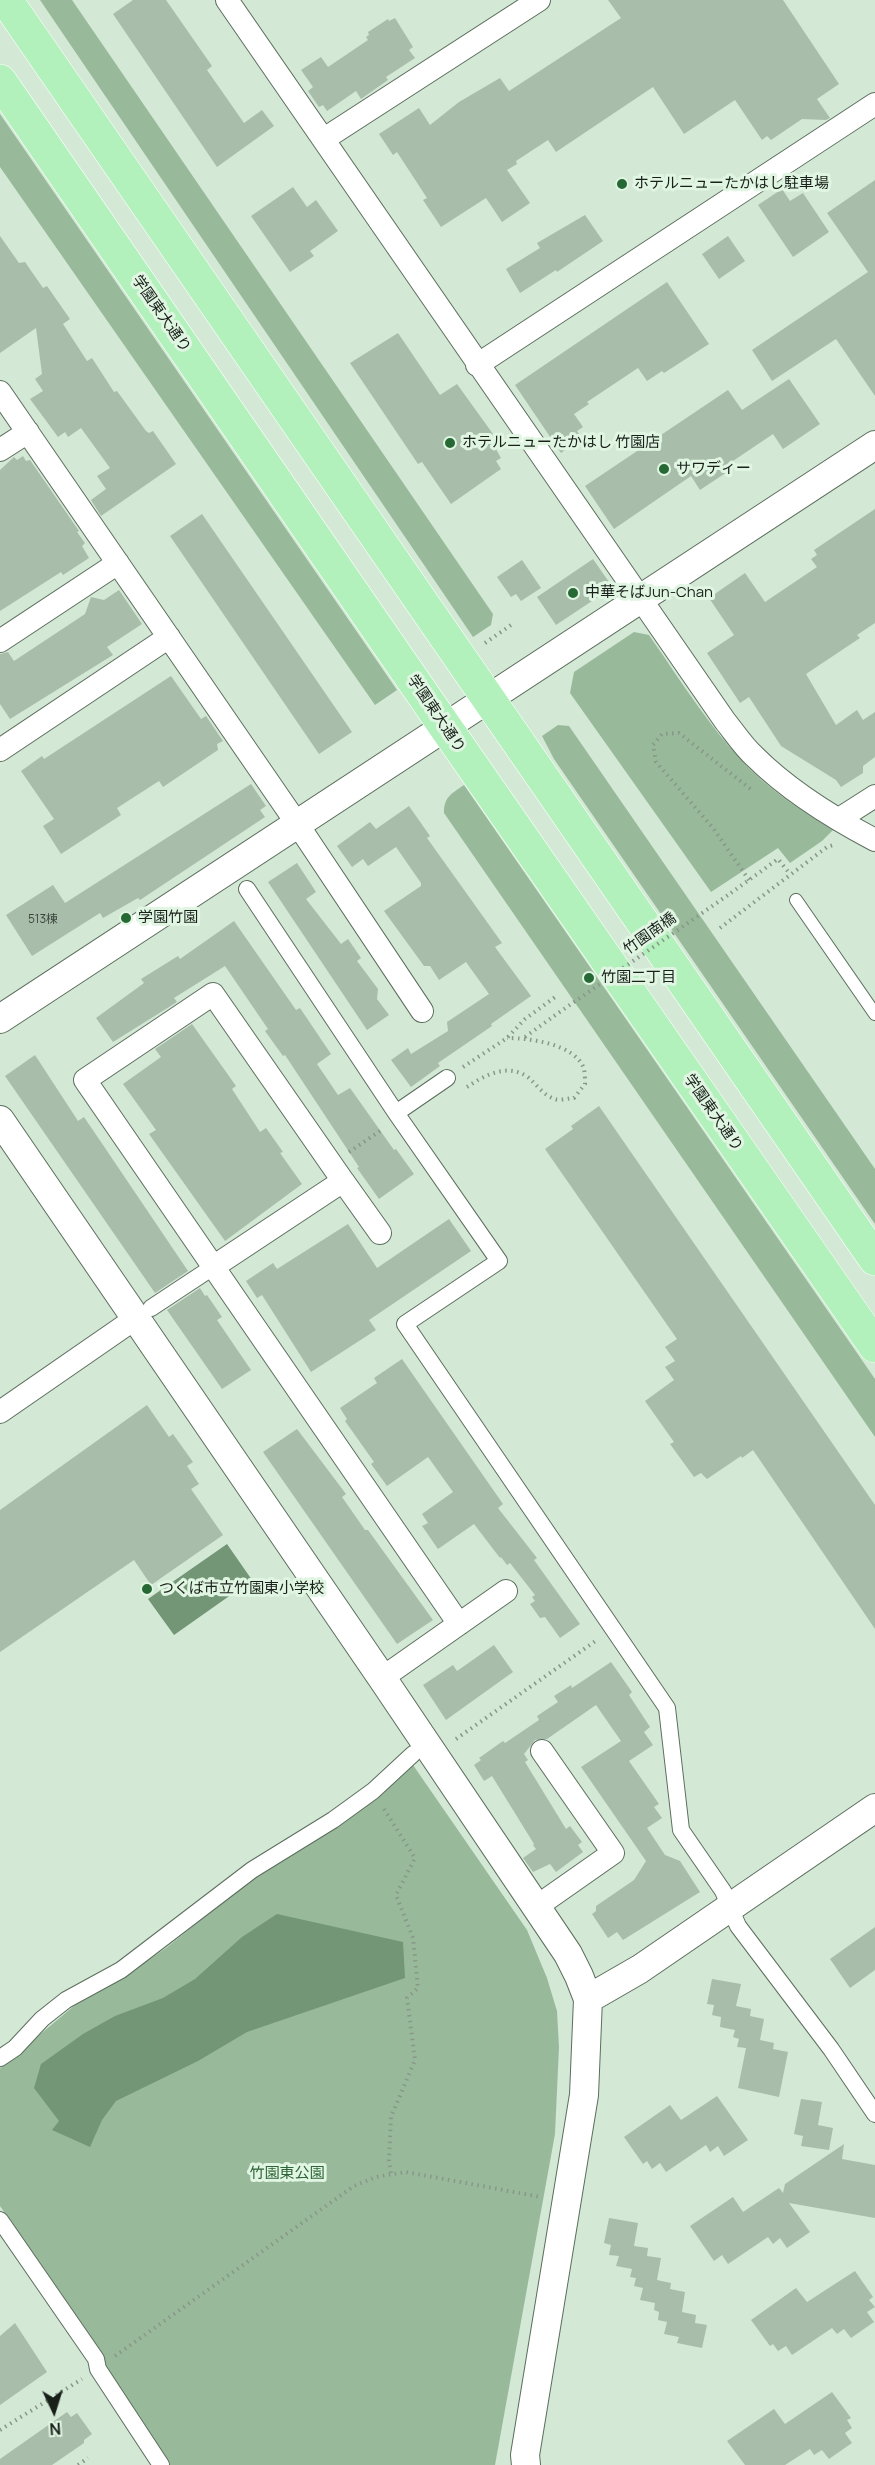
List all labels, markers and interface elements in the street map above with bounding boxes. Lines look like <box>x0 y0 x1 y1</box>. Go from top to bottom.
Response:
place label: ホテルニューたかはし駐車場 <box>634 175 829 193</box>
marker: ホテルニューたかはし駐車場 <box>615 177 629 191</box>
street label: 学園東大通り <box>128 272 194 356</box>
place label: ホテルニューたかはし 竹園店 <box>462 434 660 452</box>
marker: ホテルニューたかはし 竹園店 <box>443 436 457 450</box>
place label: サワディー <box>676 460 751 478</box>
marker: サワディー <box>657 462 671 476</box>
place label: 中華そばJun-Chan <box>585 584 713 602</box>
marker: 中華そばJun-Chan <box>566 586 580 600</box>
street label: 学園東大通り <box>403 672 469 756</box>
place label: 学園竹園 <box>138 909 198 927</box>
street label: 竹園南橋 <box>620 909 680 959</box>
marker: 学園竹園 <box>119 911 133 925</box>
house number: 513棟 <box>28 913 58 927</box>
place label: 竹園二丁目 <box>601 969 676 987</box>
marker: 竹園二丁目 <box>582 971 596 985</box>
street label: 学園東大通り <box>680 1071 746 1155</box>
place label: つくば市立竹園東小学校 <box>159 1580 324 1598</box>
marker: つくば市立竹園東小学校 <box>140 1582 154 1596</box>
park label: 竹園東公園 <box>250 2165 324 2183</box>
north arrow <box>24 2381 84 2441</box>
text: N <box>49 2418 62 2440</box>

